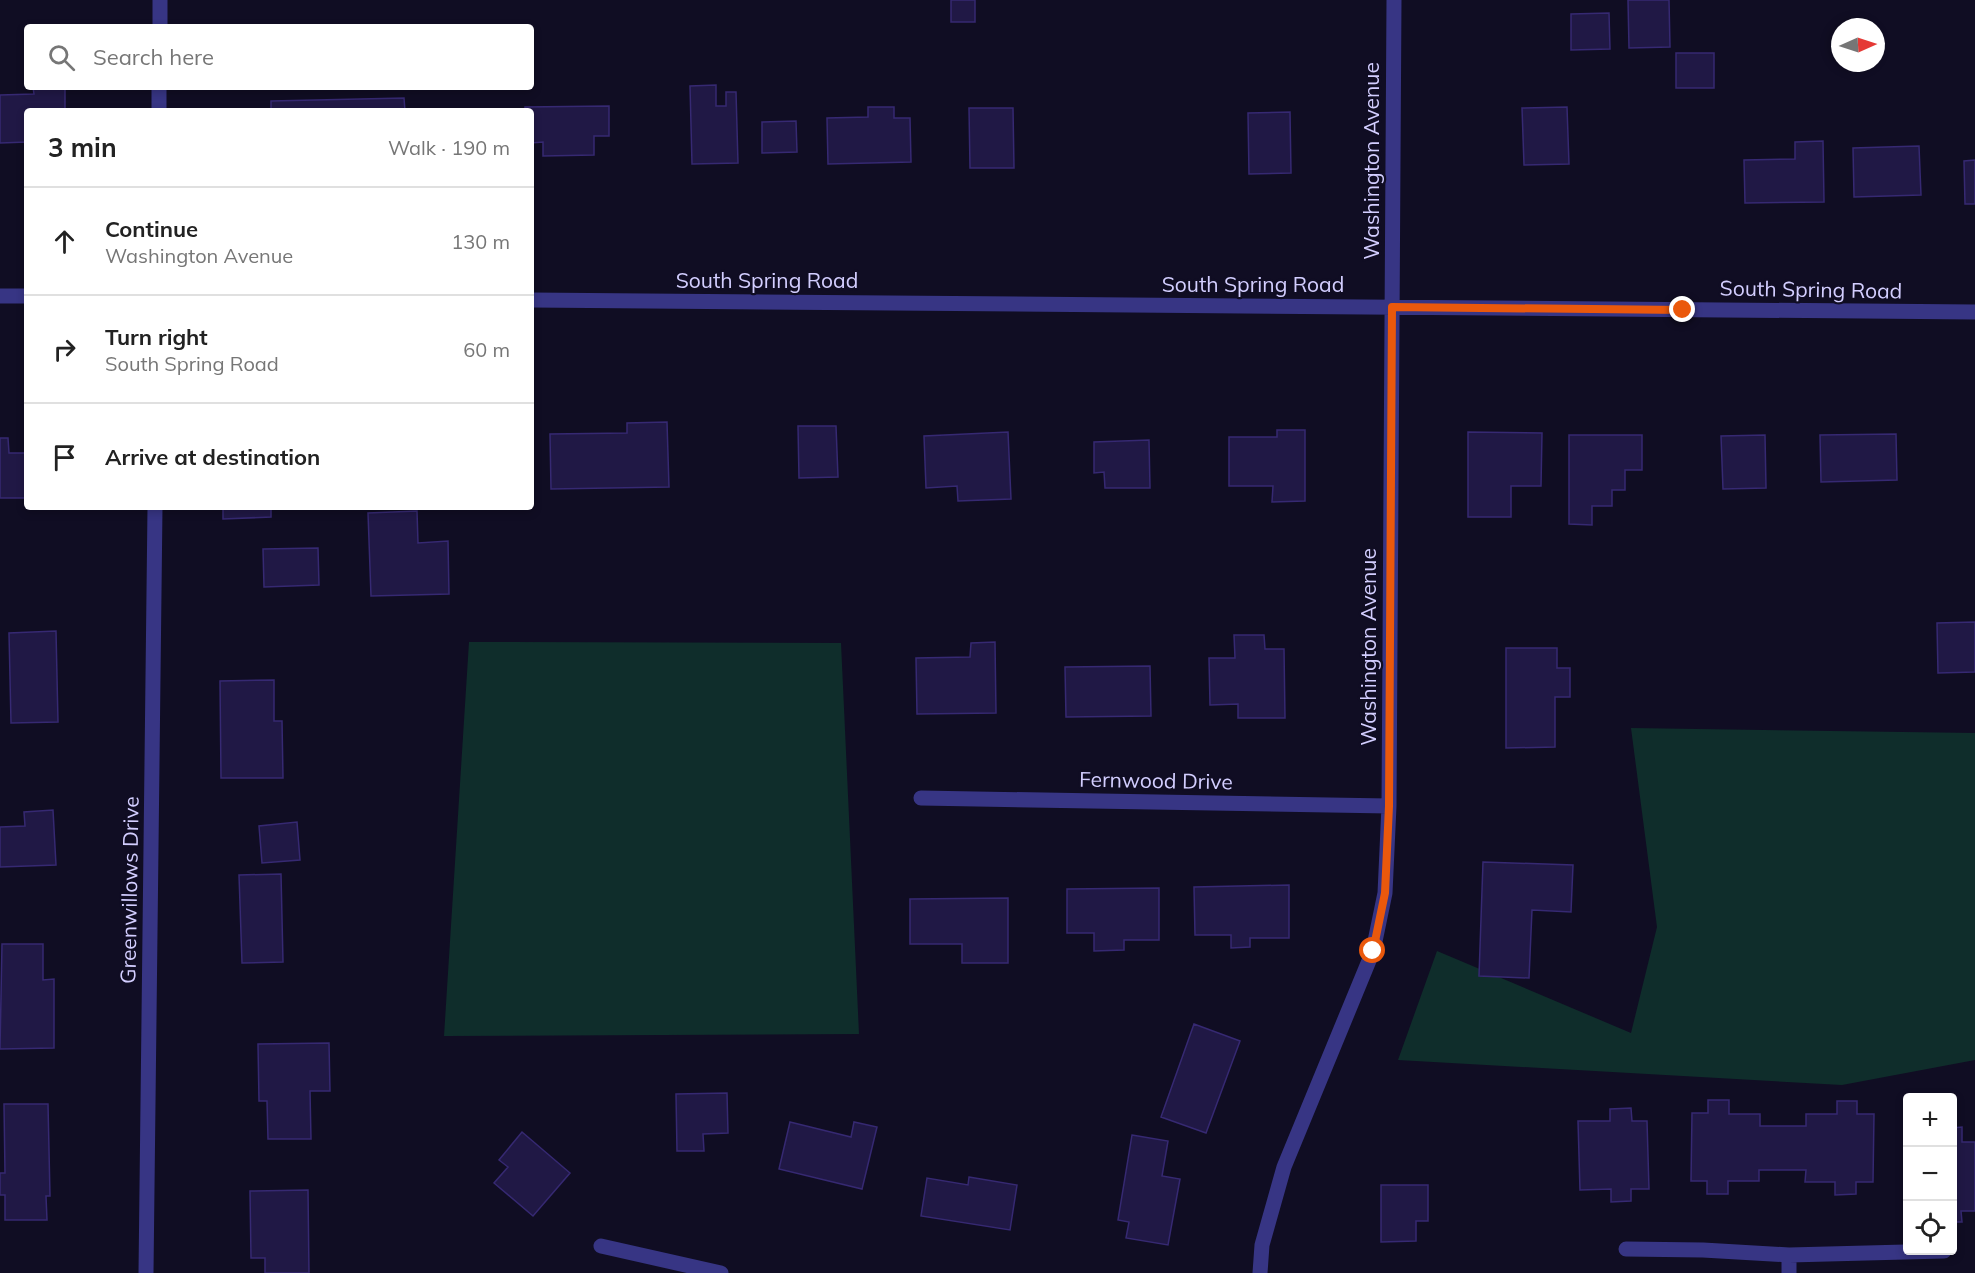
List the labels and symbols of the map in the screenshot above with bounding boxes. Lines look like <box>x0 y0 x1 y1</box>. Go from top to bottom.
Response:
north arrow <box>1831 18 1885 72</box>
street label: Washington Avenue <box>1358 62 1384 260</box>
street label: South Spring Road <box>676 267 858 293</box>
street label: South Spring Road <box>1162 271 1344 297</box>
street label: South Spring Road <box>1720 274 1903 304</box>
route end <box>1669 296 1695 322</box>
street label: Washington Avenue <box>1355 548 1381 746</box>
street label: Fernwood Drive <box>1079 766 1233 794</box>
street label: Greenwillows Drive <box>114 796 144 984</box>
route start <box>1359 937 1385 963</box>

